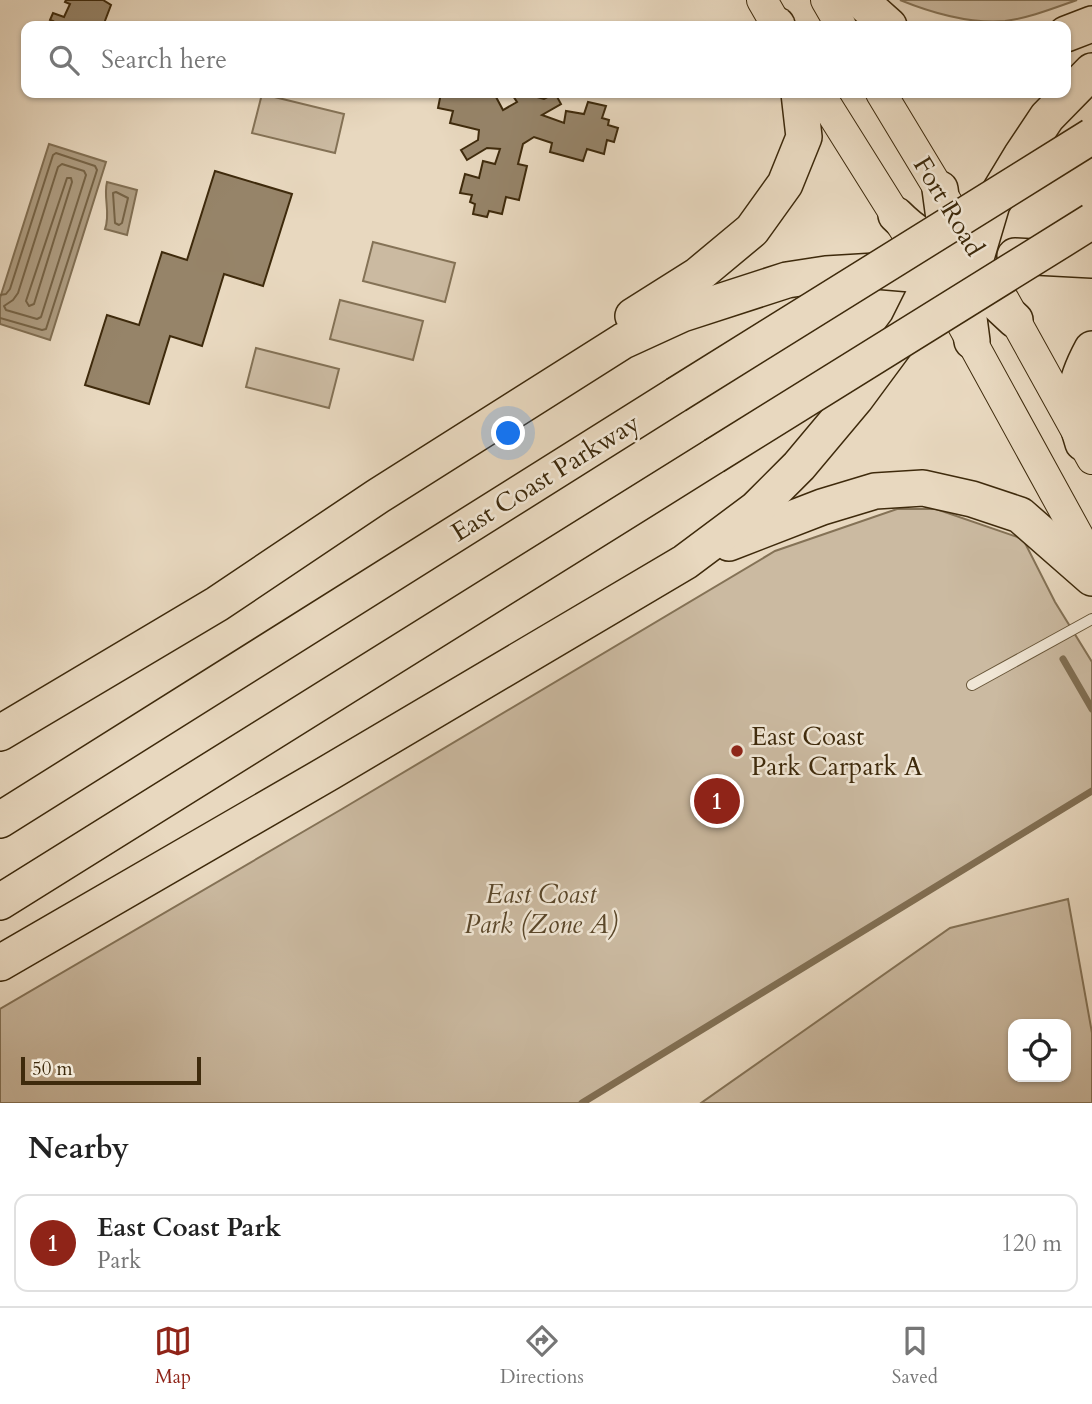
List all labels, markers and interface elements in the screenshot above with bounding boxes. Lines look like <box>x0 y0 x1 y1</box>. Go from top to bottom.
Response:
search box <box>21 21 1071 98</box>
icon: search <box>45 41 83 79</box>
text: Search here <box>101 42 227 77</box>
street label: Fort Road <box>905 150 992 263</box>
street label: East Coast Parkway <box>444 405 646 550</box>
your location <box>491 416 525 450</box>
place label: East Coast Park Carpark A <box>751 719 923 784</box>
marker: East Coast Park Carpark A <box>729 743 745 759</box>
pin: 1 <box>694 775 740 827</box>
park label: East Coast Park (Zone A) <box>464 877 618 942</box>
map controls <box>1008 1019 1071 1082</box>
button: locate <box>1008 1019 1071 1082</box>
scale bar <box>21 1054 201 1086</box>
text: 50 m <box>32 1056 73 1082</box>
text: Nearby <box>28 1128 129 1169</box>
text: East Coast Park <box>97 1210 281 1245</box>
text: 1 <box>47 1228 59 1259</box>
text: 120 m <box>1001 1228 1062 1259</box>
text: Park <box>97 1245 141 1276</box>
tab: Map <box>154 1322 192 1390</box>
tab: Directions <box>500 1322 584 1390</box>
tab: Saved <box>892 1322 938 1390</box>

